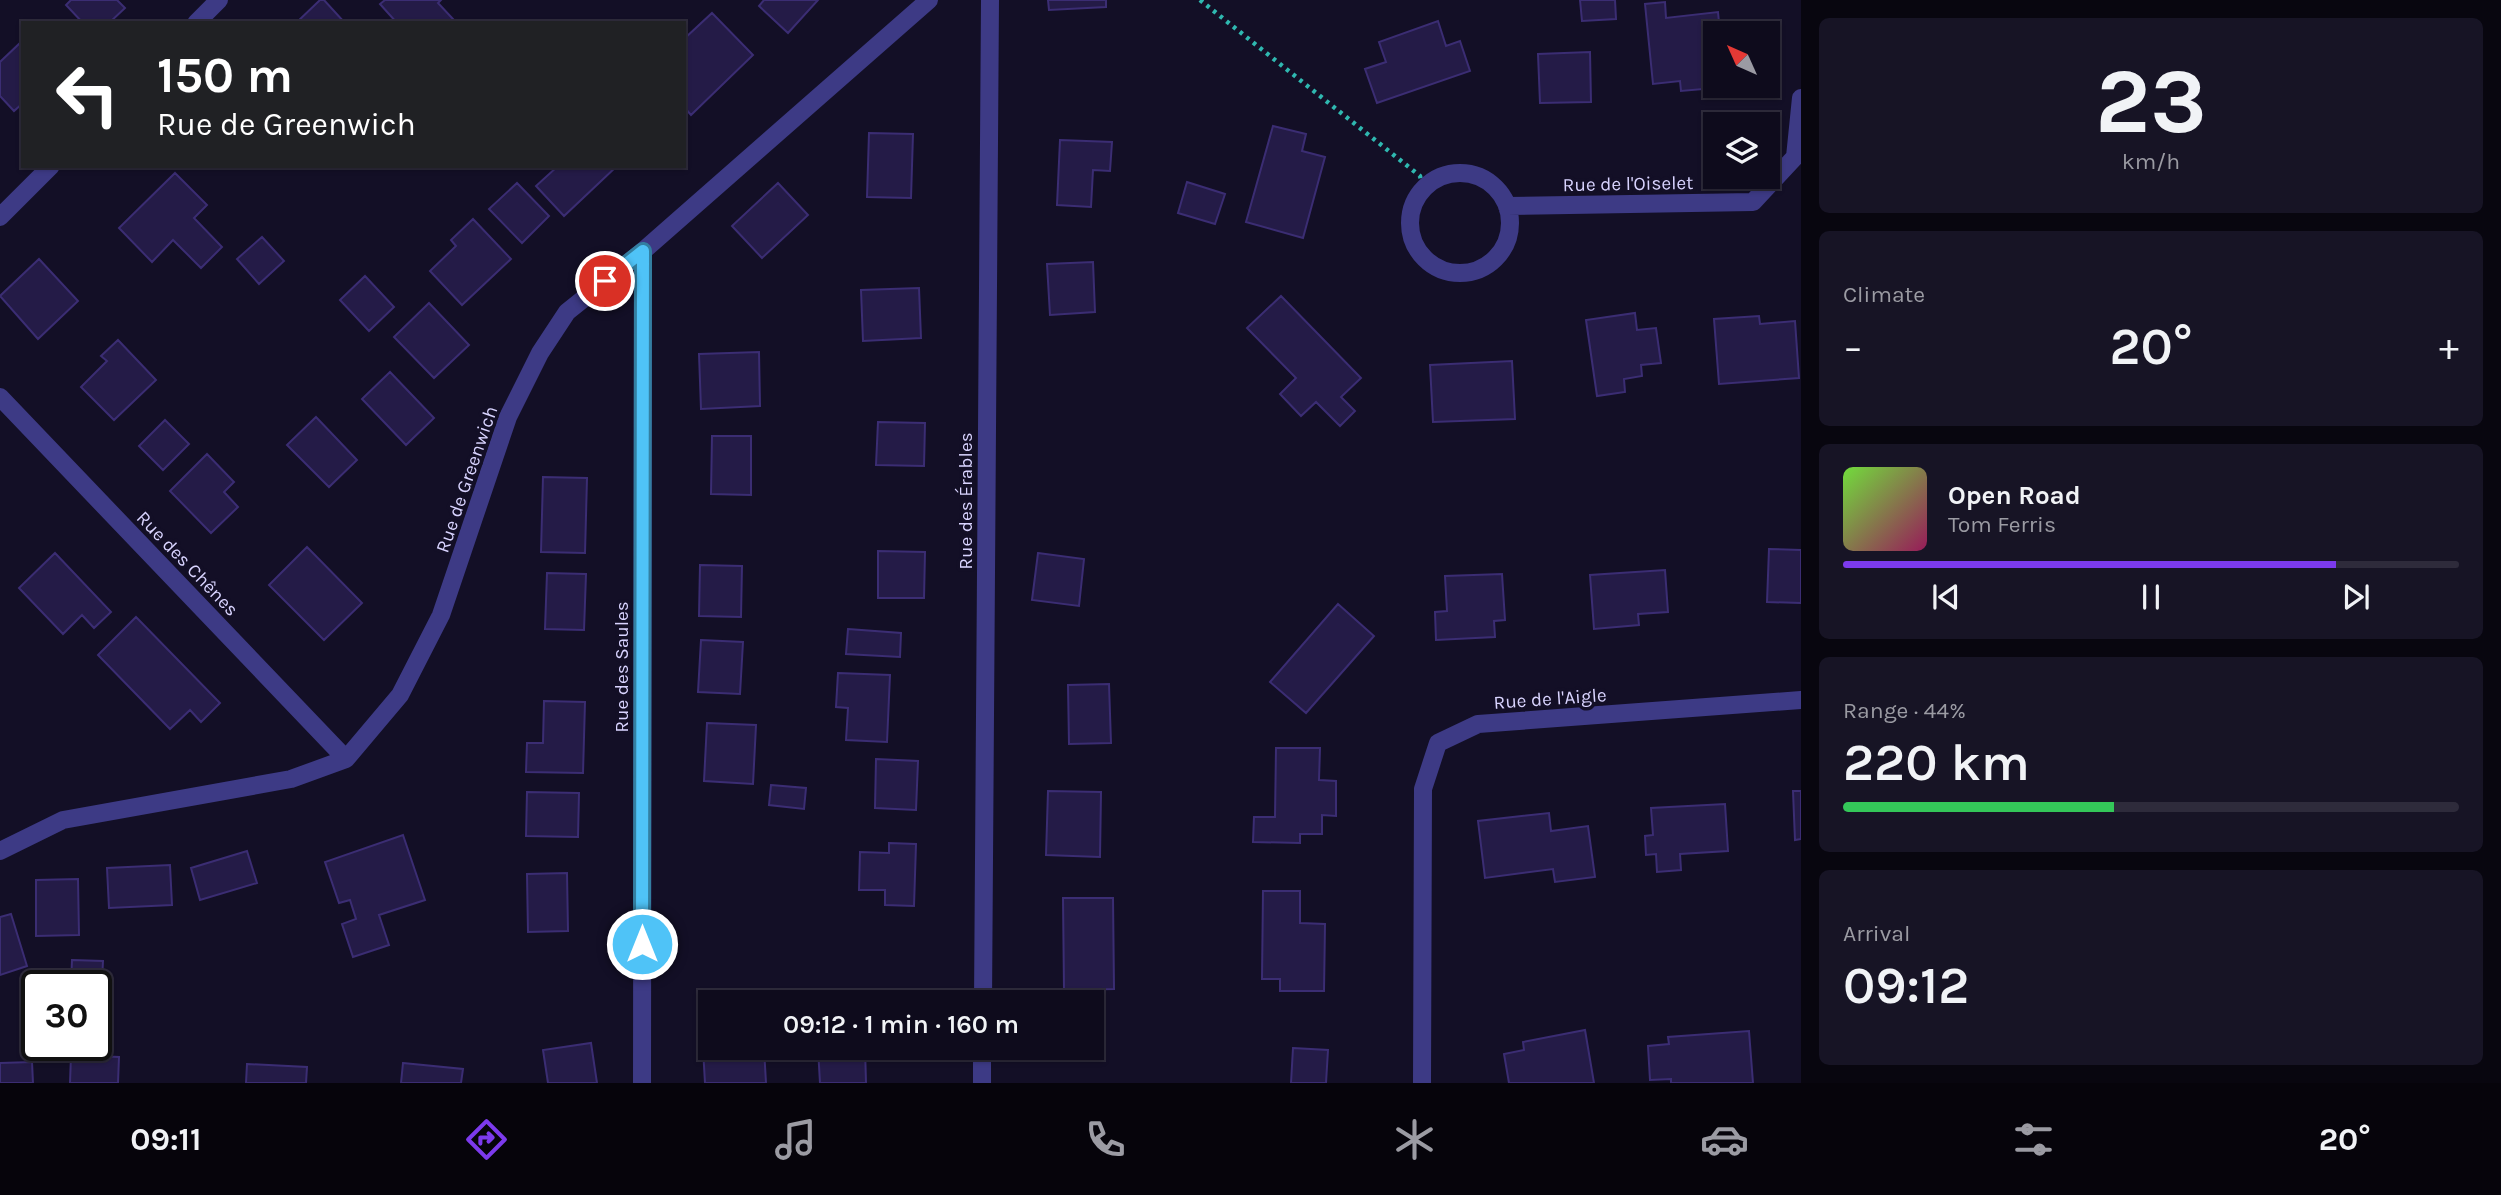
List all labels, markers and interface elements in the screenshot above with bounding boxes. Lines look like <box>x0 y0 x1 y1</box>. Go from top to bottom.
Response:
north arrow <box>1703 21 1780 98</box>
map controls <box>1703 21 1780 189</box>
text: 150 m <box>157 47 293 104</box>
icon: left <box>42 49 133 140</box>
text: 23 <box>2095 49 2207 155</box>
text: Rue de Greenwich <box>157 106 416 143</box>
button: layers <box>1703 112 1780 189</box>
text: km/h <box>2122 148 2180 175</box>
street label: Rue de l'Oiselet <box>1562 172 1694 196</box>
pin <box>575 251 635 311</box>
icon: arrive <box>586 262 624 300</box>
text: Climate <box>1843 281 1925 308</box>
text: 20° <box>2110 316 2192 377</box>
text: − <box>1843 325 1863 370</box>
text: + <box>2439 325 2459 370</box>
street label: Rue de Greenwich <box>432 403 502 556</box>
street label: Rue des Érables <box>954 432 977 570</box>
text: Open Road <box>1948 480 2081 511</box>
street label: Rue des Chênes <box>132 507 243 621</box>
text: Tom Ferris <box>1948 511 2056 538</box>
icon: previous <box>1927 578 1965 616</box>
icon: pause <box>2132 578 2170 616</box>
icon: next <box>2337 578 2375 616</box>
street label: Rue des Saules <box>611 601 633 733</box>
street label: Rue de l'Aigle <box>1493 684 1607 714</box>
text: Range · 44% <box>1843 697 1966 724</box>
text: 220 km <box>1843 732 2030 793</box>
position arrow <box>605 907 679 981</box>
text: Arrival <box>1843 920 1910 947</box>
text: 09:12 <box>1843 955 1969 1016</box>
speed limit sign: 30 <box>21 970 112 1061</box>
text: 09:12 · 1 min · 160 m <box>783 1009 1019 1040</box>
icon: directions <box>462 1115 511 1164</box>
icon: music <box>771 1115 820 1164</box>
icon: phone <box>1081 1115 1130 1164</box>
icon: climate <box>1390 1115 1439 1164</box>
icon: car <box>1700 1115 1749 1164</box>
icon: filters <box>2009 1115 2058 1164</box>
text: 09:11 <box>130 1121 201 1158</box>
text: 20° <box>2319 1121 2371 1158</box>

